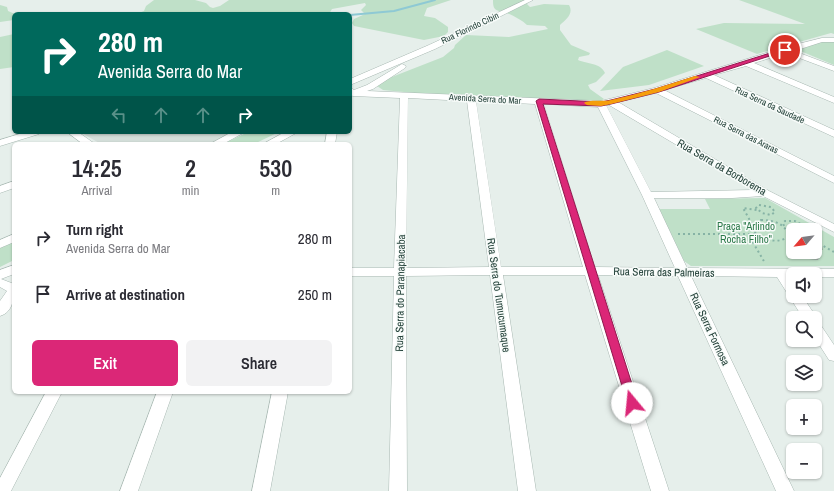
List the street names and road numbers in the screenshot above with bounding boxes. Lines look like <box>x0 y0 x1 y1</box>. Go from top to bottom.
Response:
street label: Rua Florindo Cibin <box>439 9 501 47</box>
street label: Rua Serra da Saudade <box>733 84 807 126</box>
street label: Avenida Serra do Mar <box>448 91 522 107</box>
street label: Rua Serra das Araras <box>712 114 781 157</box>
street label: Rua Serra da Borborema <box>675 136 769 198</box>
street label: Rua Serra do Paranapiacaba <box>392 234 408 352</box>
street label: Rua Serra do Tumucumaque <box>484 237 514 353</box>
street label: Rua Serra das Palmeiras <box>613 264 715 280</box>
street label: Rua Serra Formosa <box>687 290 733 368</box>

